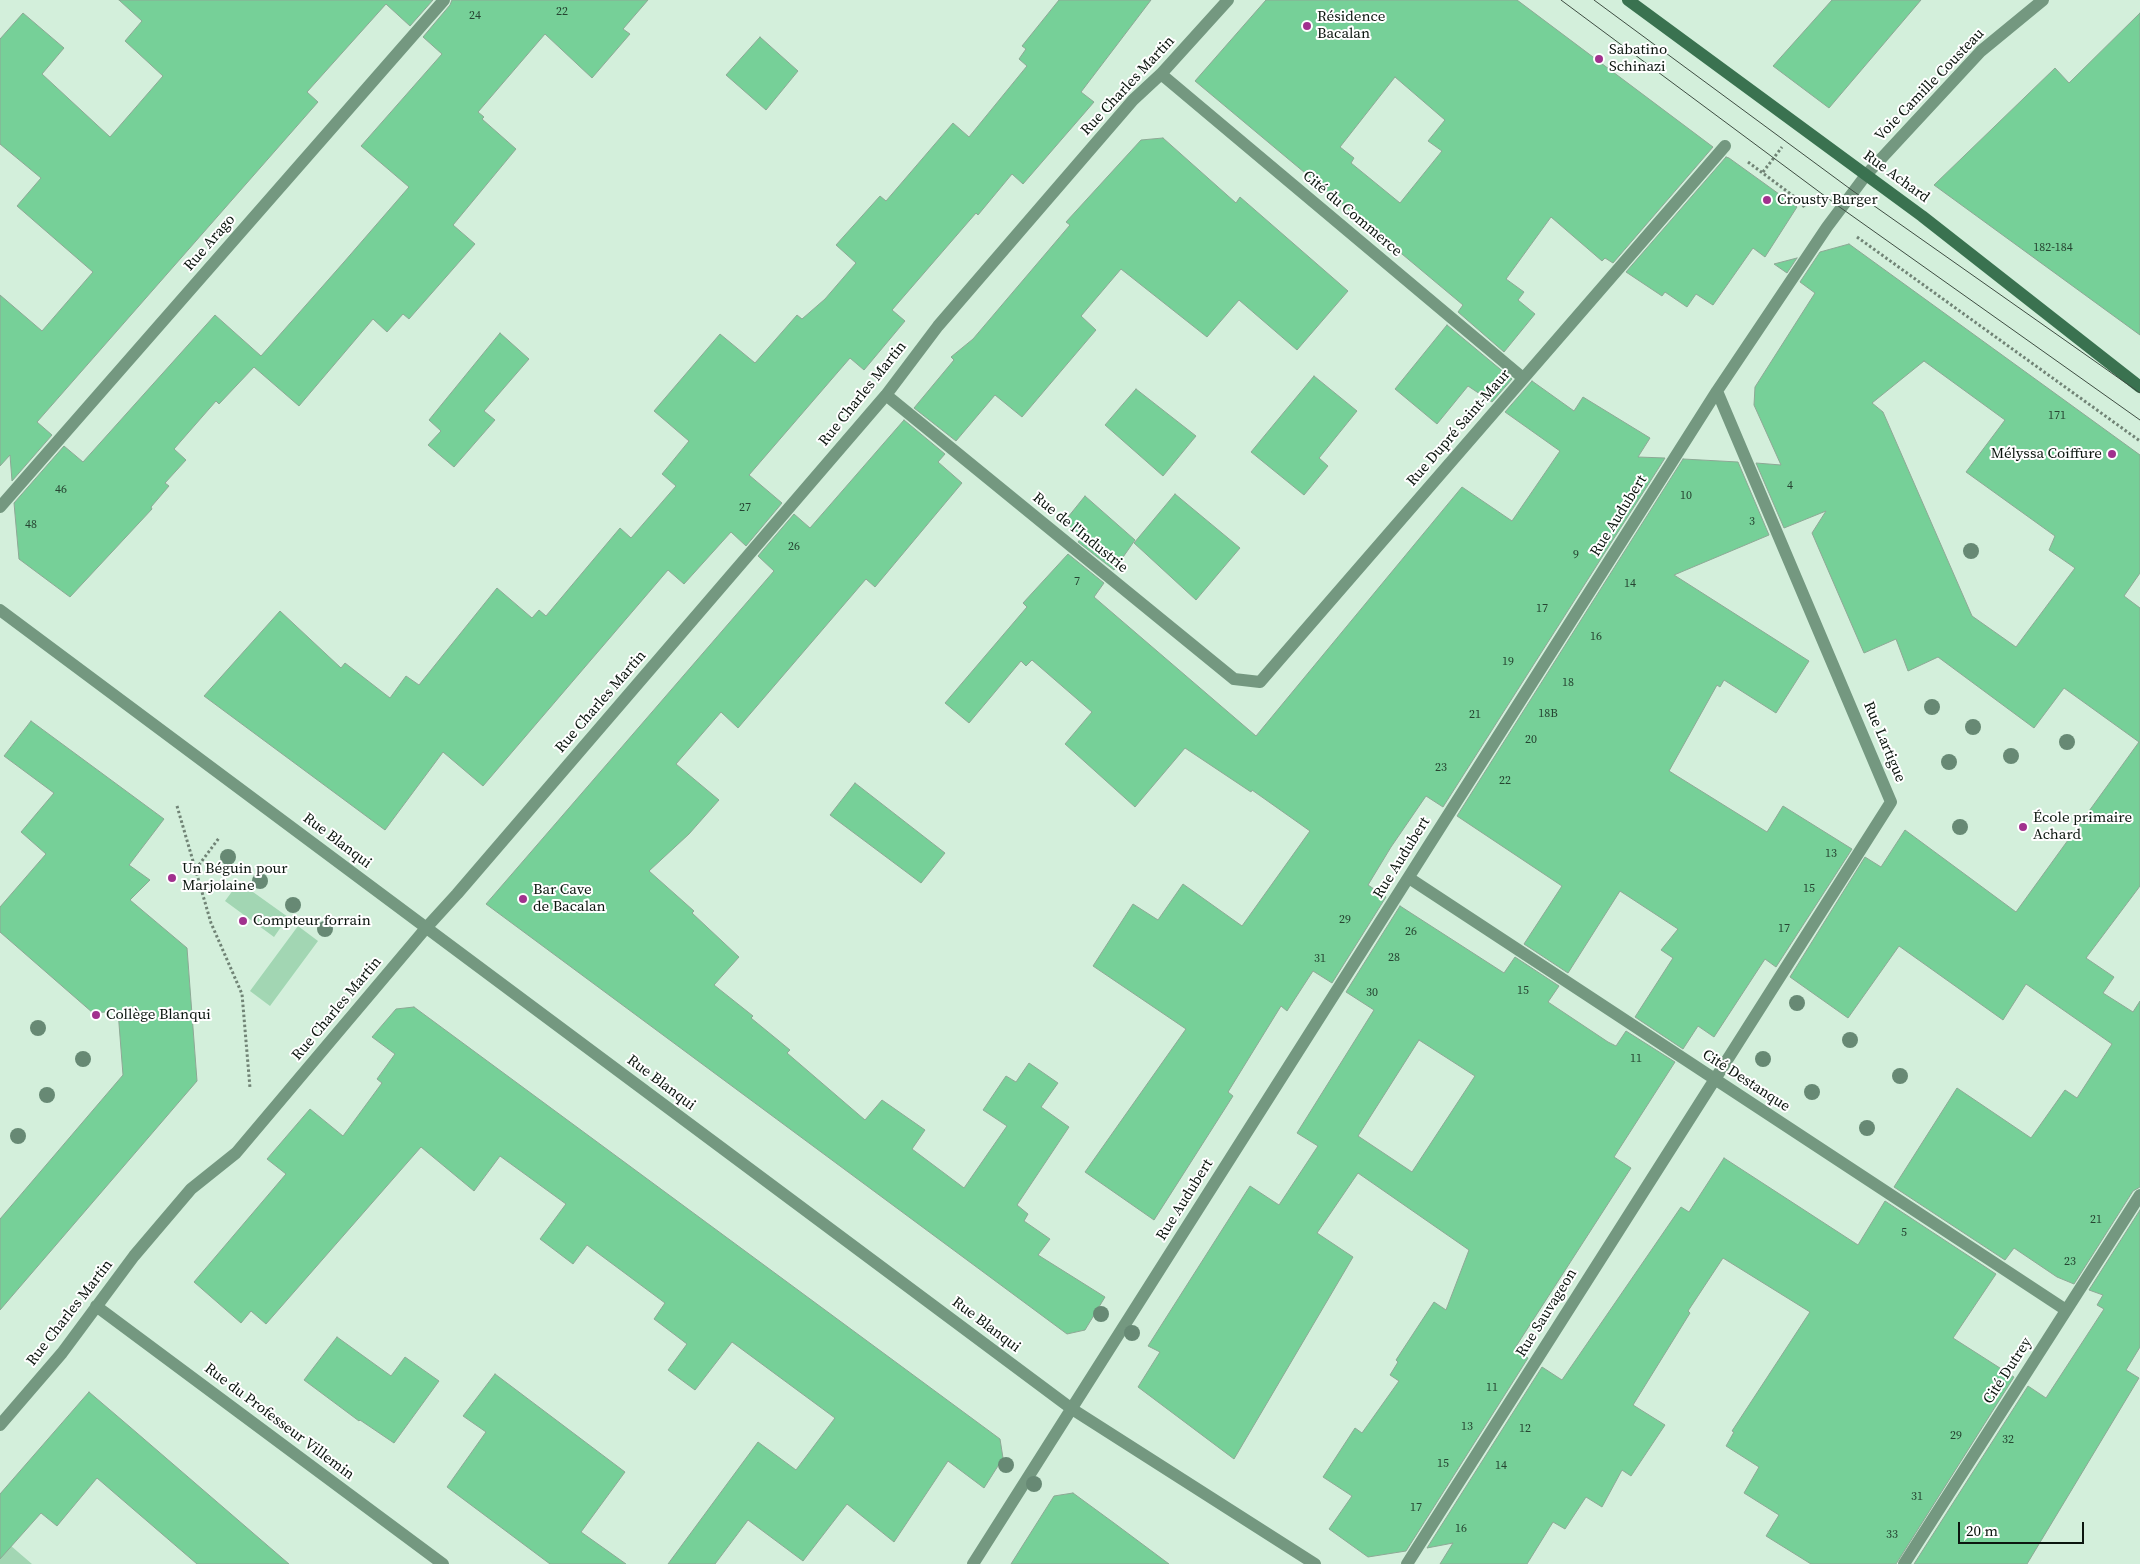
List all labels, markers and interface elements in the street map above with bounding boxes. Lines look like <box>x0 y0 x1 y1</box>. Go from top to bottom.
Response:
house number: 22 <box>556 5 568 19</box>
place label: Résidence Bacalan <box>1317 8 1385 43</box>
house number: 24 <box>469 9 481 23</box>
marker: Résidence Bacalan <box>1301 20 1313 32</box>
street label: Voie Camille Cousteau <box>1872 25 1988 145</box>
street label: Rue Charles Martin <box>1077 32 1179 140</box>
place label: Sabatino Schinazi <box>1609 41 1667 76</box>
marker: Sabatino Schinazi <box>1593 53 1605 65</box>
street label: Rue Achard <box>1859 147 1933 207</box>
street label: Cité du Commerce <box>1299 167 1405 261</box>
place label: Crousty Burger <box>1777 191 1878 209</box>
marker: Crousty Burger <box>1761 194 1773 206</box>
street label: Rue Arago <box>181 211 239 275</box>
house number: 182-184 <box>2033 241 2073 255</box>
street label: Rue Charles Martin <box>815 338 911 450</box>
street label: Rue Dupré Saint-Maur <box>1403 366 1515 490</box>
house number: 171 <box>2048 409 2066 423</box>
place label: Mélyssa Coiffure <box>1991 445 2102 463</box>
marker: Mélyssa Coiffure <box>2106 448 2118 460</box>
street label: Rue Audubert <box>1587 472 1651 560</box>
house number: 4 <box>1787 479 1793 493</box>
house number: 46 <box>55 483 67 497</box>
street label: Rue de l'Industrie <box>1029 489 1131 577</box>
house number: 10 <box>1680 489 1692 503</box>
house number: 27 <box>739 501 751 515</box>
house number: 3 <box>1749 515 1755 529</box>
house number: 48 <box>25 518 37 532</box>
house number: 26 <box>788 540 800 554</box>
house number: 9 <box>1573 548 1579 562</box>
house number: 7 <box>1074 575 1080 589</box>
house number: 14 <box>1624 577 1636 591</box>
house number: 17 <box>1536 602 1548 616</box>
house number: 16 <box>1590 630 1602 644</box>
street label: Rue Charles Martin <box>552 647 650 757</box>
house number: 19 <box>1502 655 1514 669</box>
house number: 18 <box>1562 676 1574 690</box>
street label: Rue Lartigue <box>1859 699 1909 785</box>
house number: 18B <box>1538 707 1558 721</box>
house number: 21 <box>1469 708 1481 722</box>
house number: 20 <box>1525 733 1537 747</box>
house number: 23 <box>1435 761 1447 775</box>
house number: 22 <box>1499 774 1511 788</box>
street label: Rue Blanqui <box>299 809 375 873</box>
place label: École primaire Achard <box>2033 809 2132 844</box>
street label: Rue Audubert <box>1370 814 1434 902</box>
marker: École primaire Achard <box>2017 821 2029 833</box>
house number: 13 <box>1825 847 1837 861</box>
place label: Un Béguin pour Marjolaine <box>182 860 288 895</box>
marker: Un Béguin pour Marjolaine <box>166 872 178 884</box>
place label: Bar Cave de Bacalan <box>533 881 606 916</box>
house number: 15 <box>1803 882 1815 896</box>
marker: Bar Cave de Bacalan <box>517 893 529 905</box>
place label: Compteur forrain <box>253 912 371 930</box>
house number: 29 <box>1339 913 1351 927</box>
marker: Compteur forrain <box>237 915 249 927</box>
house number: 17 <box>1778 922 1790 936</box>
house number: 26 <box>1405 925 1417 939</box>
house number: 28 <box>1388 951 1400 965</box>
house number: 31 <box>1314 952 1326 966</box>
street label: Rue Charles Martin <box>288 954 386 1064</box>
house number: 15 <box>1517 984 1529 998</box>
house number: 30 <box>1366 986 1378 1000</box>
place label: Collège Blanqui <box>106 1006 211 1024</box>
marker: Collège Blanqui <box>90 1009 102 1021</box>
street label: Cité Destanque <box>1699 1046 1793 1116</box>
street label: Rue Blanqui <box>623 1051 699 1115</box>
house number: 11 <box>1630 1052 1642 1066</box>
street label: Rue Audubert <box>1153 1156 1217 1244</box>
house number: 21 <box>2090 1213 2102 1227</box>
house number: 5 <box>1901 1226 1907 1240</box>
house number: 23 <box>2064 1255 2076 1269</box>
street label: Rue Charles Martin <box>23 1256 117 1370</box>
street label: Rue Sauvageon <box>1513 1266 1581 1360</box>
street label: Rue Blanqui <box>948 1293 1024 1357</box>
street label: Cité Dutrey <box>1980 1334 2036 1408</box>
street label: Rue du Professeur Villemin <box>201 1360 357 1484</box>
house number: 11 <box>1486 1381 1498 1395</box>
house number: 13 <box>1461 1420 1473 1434</box>
house number: 12 <box>1519 1422 1531 1436</box>
house number: 29 <box>1950 1429 1962 1443</box>
house number: 32 <box>2002 1433 2014 1447</box>
house number: 15 <box>1437 1457 1449 1471</box>
house number: 14 <box>1495 1459 1507 1473</box>
house number: 31 <box>1911 1490 1923 1504</box>
house number: 17 <box>1410 1501 1422 1515</box>
scale bar <box>1960 1512 2086 1544</box>
text: 20 m <box>1966 1520 1998 1541</box>
house number: 16 <box>1455 1522 1467 1536</box>
house number: 33 <box>1886 1528 1898 1542</box>

